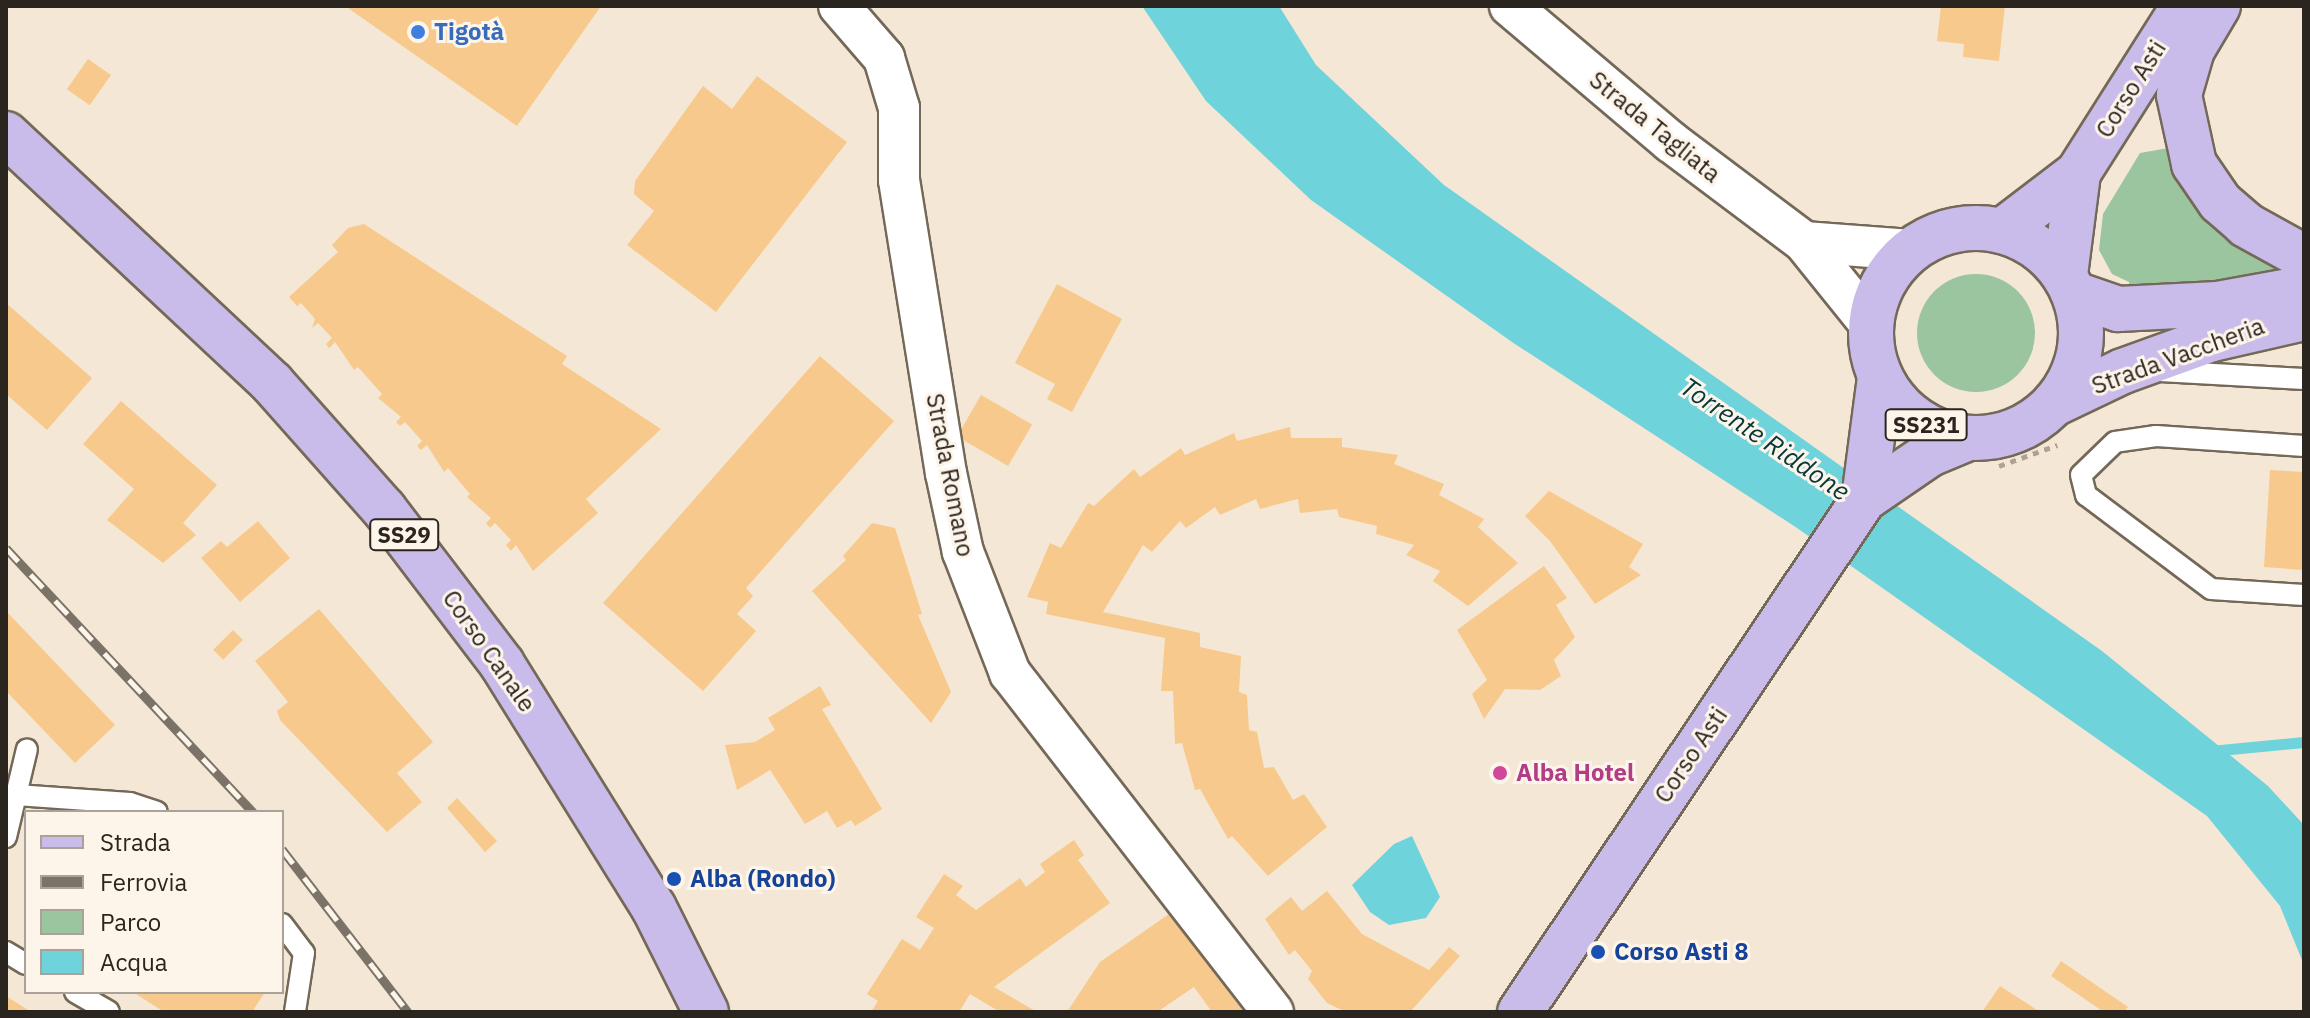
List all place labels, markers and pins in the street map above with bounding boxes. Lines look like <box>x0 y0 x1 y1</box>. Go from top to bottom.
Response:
place label: Tigotà <box>434 18 504 46</box>
marker: Tigotà <box>409 23 427 41</box>
place label: Alba Hotel <box>1516 759 1634 787</box>
marker: Alba Hotel <box>1491 764 1509 782</box>
place label: Alba (Rondo) <box>690 865 836 893</box>
marker: Alba (Rondo) <box>665 870 683 888</box>
place label: Corso Asti 8 <box>1614 938 1749 966</box>
marker: Corso Asti 8 <box>1589 943 1607 961</box>

